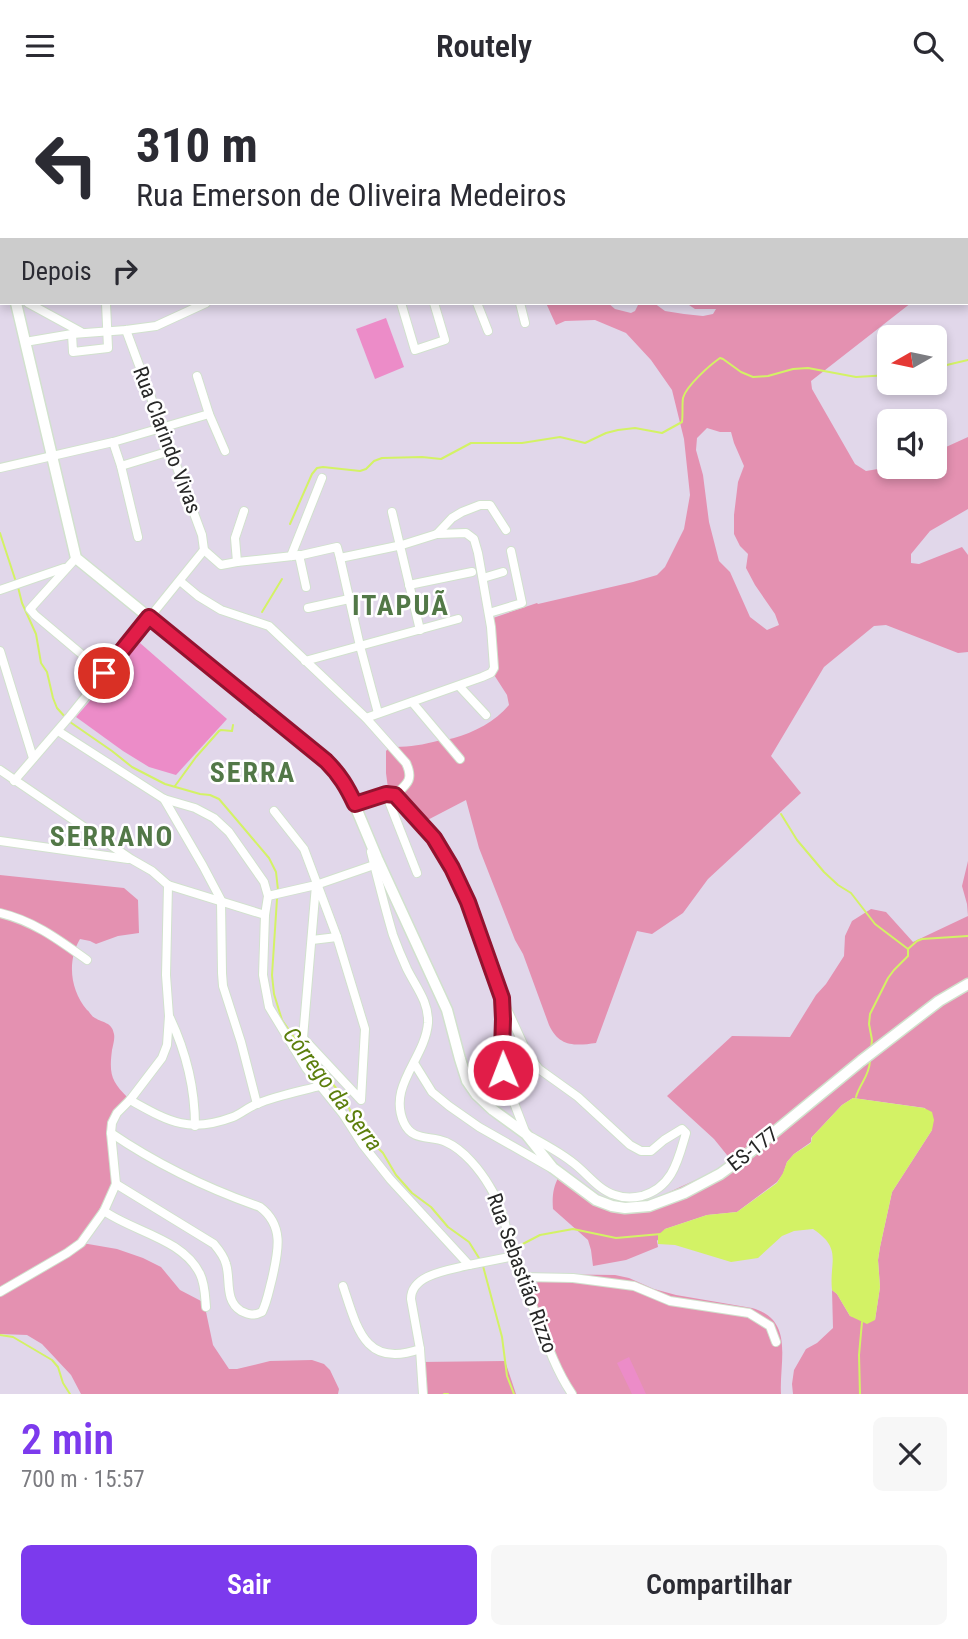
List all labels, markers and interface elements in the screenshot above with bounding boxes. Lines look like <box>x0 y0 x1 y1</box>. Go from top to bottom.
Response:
icon: menu <box>21 27 59 65</box>
text: Routely <box>436 27 532 65</box>
icon: search <box>909 27 947 65</box>
text: 310 m <box>136 117 258 174</box>
icon: left <box>21 119 112 210</box>
text: Rua Emerson de Oliveira Medeiros <box>136 176 567 214</box>
icon: right <box>106 252 144 290</box>
text: Depois <box>21 256 92 286</box>
north arrow <box>877 325 947 395</box>
map controls <box>877 325 947 479</box>
street label: Rua Clarindo Vivas <box>128 363 206 517</box>
button: sound <box>877 409 947 479</box>
district label: ITAPUÃ <box>352 589 450 622</box>
pin <box>74 643 134 703</box>
icon: arrive <box>85 654 123 692</box>
district label: SERRA <box>210 756 296 789</box>
district label: SERRANO <box>50 820 174 853</box>
water label: Córrego da Serra <box>277 1022 388 1157</box>
position arrow <box>466 1033 540 1107</box>
street label: ES-177 <box>723 1122 783 1176</box>
street label: Rua Sebastião Rizzo <box>482 1190 562 1356</box>
text: 2 min <box>21 1415 114 1464</box>
button: close <box>873 1417 947 1491</box>
text: 700 m · 15:57 <box>21 1466 145 1493</box>
button: Sair <box>21 1545 477 1625</box>
button: Compartilhar <box>491 1545 947 1625</box>

